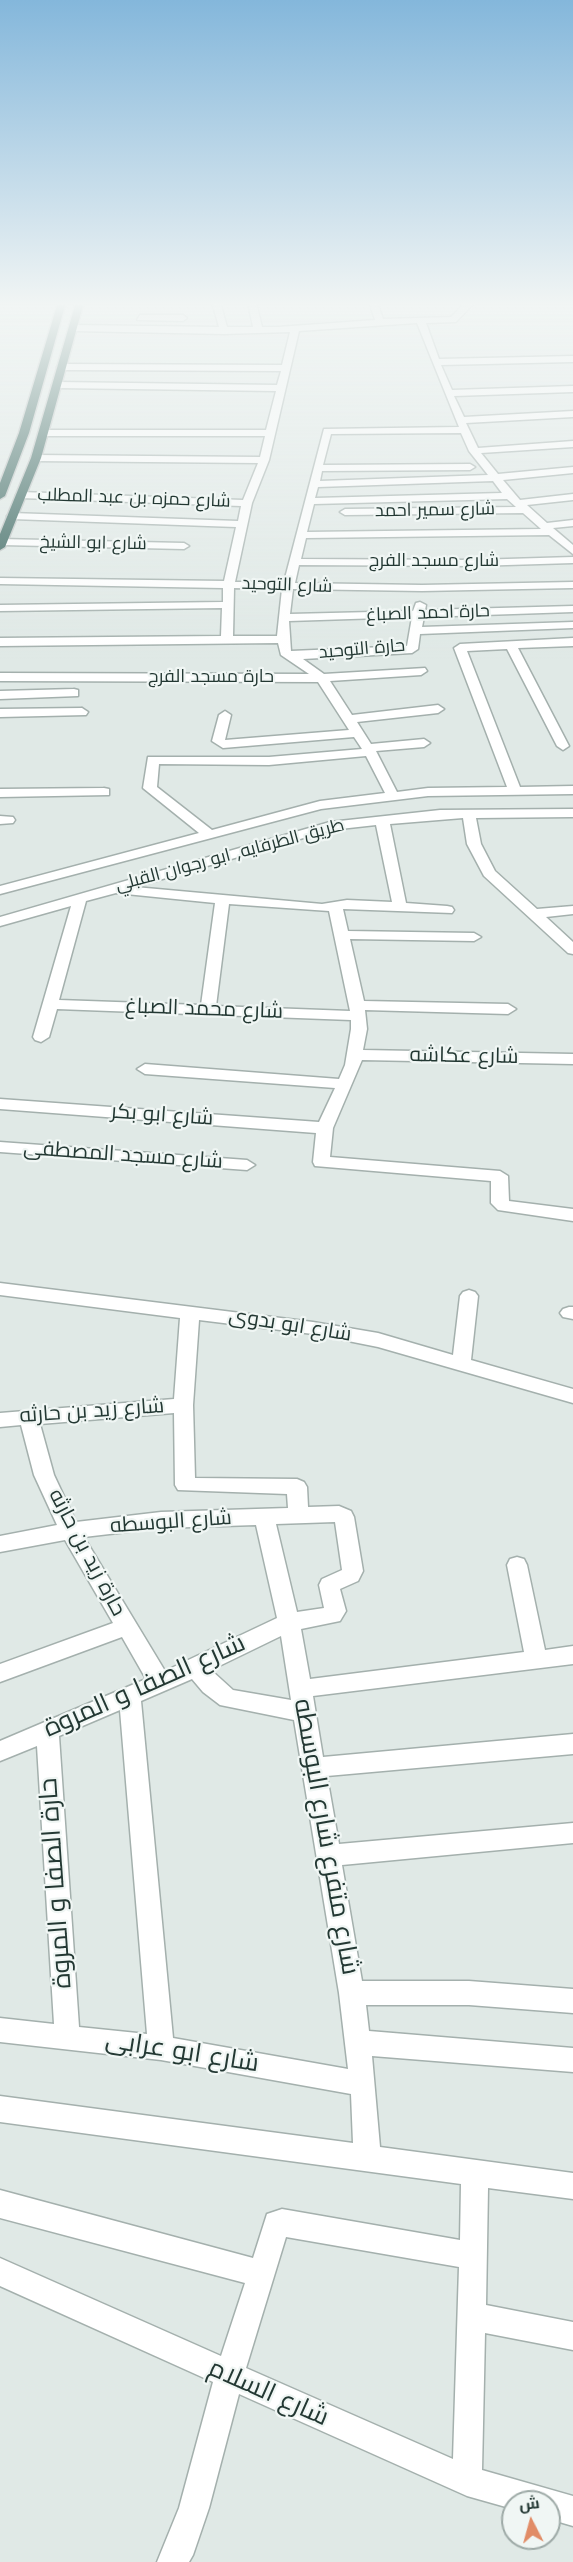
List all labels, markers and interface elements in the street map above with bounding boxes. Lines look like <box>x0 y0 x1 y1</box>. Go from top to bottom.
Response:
street label: شارع حمزه بن عبد المطلب <box>37 485 231 513</box>
street label: شارع سمير احمد <box>375 499 495 523</box>
street label: شارع ابو الشيخ <box>39 532 147 556</box>
street label: شارع مسجد الفرج <box>369 551 499 573</box>
street label: شارع التوحيد <box>241 574 333 598</box>
street label: حارة احمد الصباغ <box>366 601 490 627</box>
street label: حارة التوحيد <box>318 635 406 665</box>
street label: حارة مسجد الفرج <box>148 667 274 689</box>
street label: طريق الطرفايه, ابو رجوان القبلي <box>113 815 347 897</box>
street label: شارع محمد الصباغ <box>125 995 283 1025</box>
street label: شارع عكاشه <box>409 1043 519 1071</box>
street label: شارع ابو بكر <box>110 1100 214 1132</box>
street label: شارع مسجد المصطفى <box>22 1136 224 1176</box>
street label: شارع ابو بدوى <box>227 1304 353 1348</box>
street label: شارع زيد بن حارثه <box>19 1394 165 1430</box>
street label: حارة زيد بن حارثه <box>42 1485 130 1621</box>
street label: شارع البوسطه <box>109 1506 233 1540</box>
street label: شارع الصفا و المروة <box>39 1629 251 1745</box>
street label: شارع متفرع شارع البوسطه <box>285 1696 365 1978</box>
street label: حارة الصفا و المروة <box>34 1777 80 1989</box>
street label: شارع ابو عرابى <box>103 2025 261 2081</box>
street label: شارع السلام <box>203 2354 333 2434</box>
north arrow <box>501 2490 561 2550</box>
text: ش <box>518 2491 541 2516</box>

